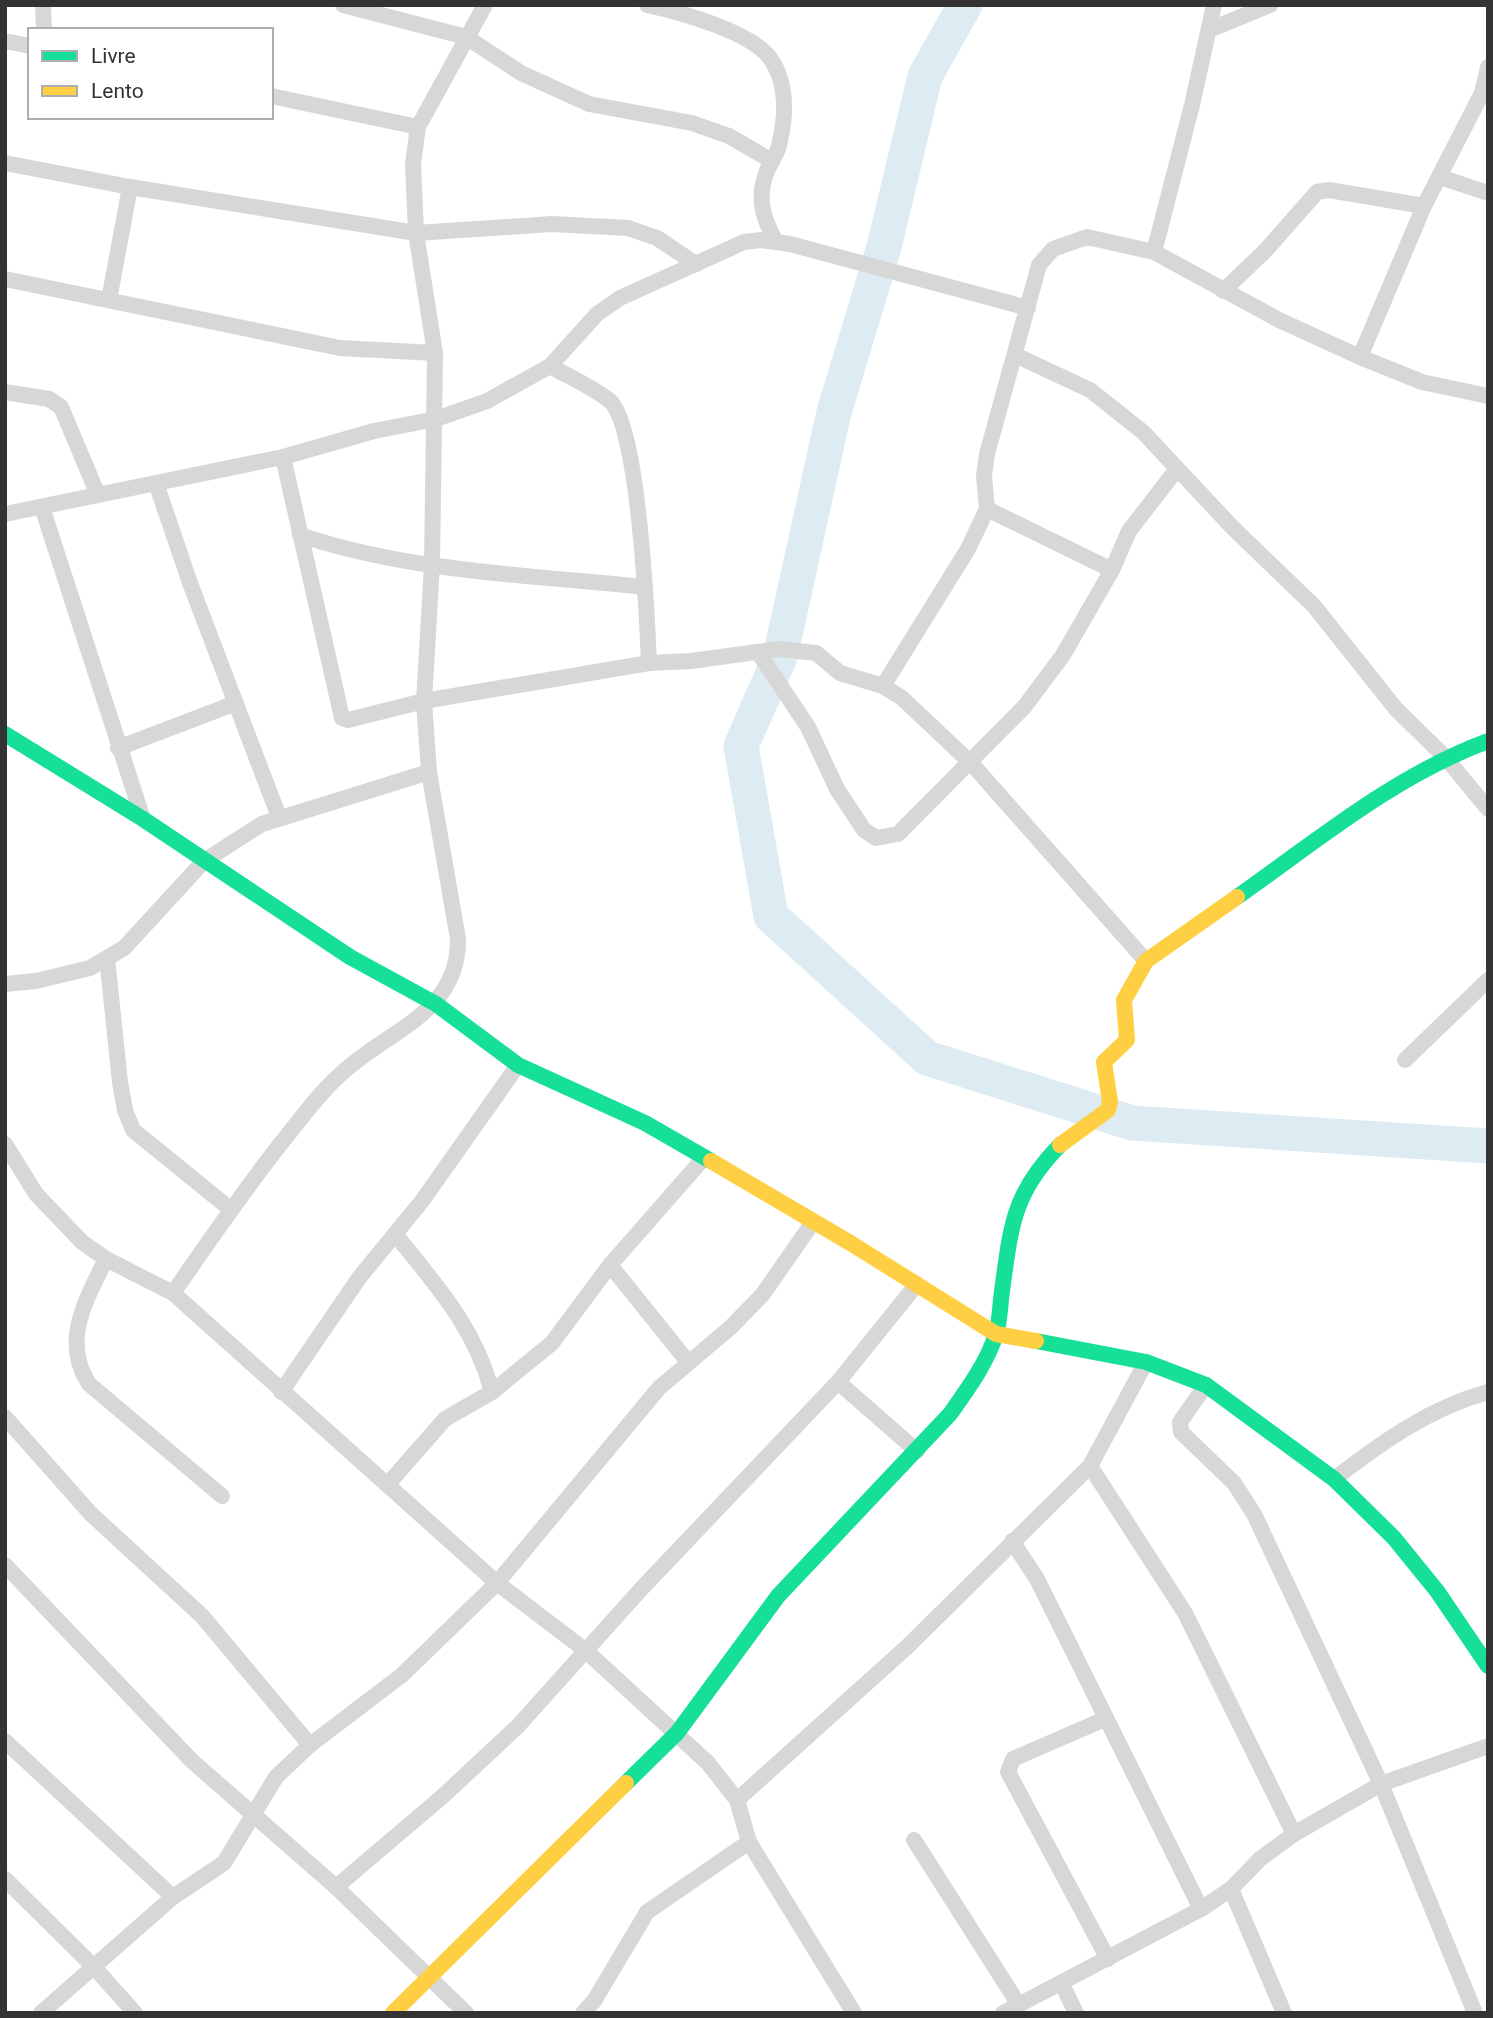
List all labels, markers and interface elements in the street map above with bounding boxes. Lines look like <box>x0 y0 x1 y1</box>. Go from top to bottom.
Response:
legend <box>28 28 273 119</box>
text: Livre <box>91 44 136 68</box>
text: Lento <box>91 79 144 103</box>

